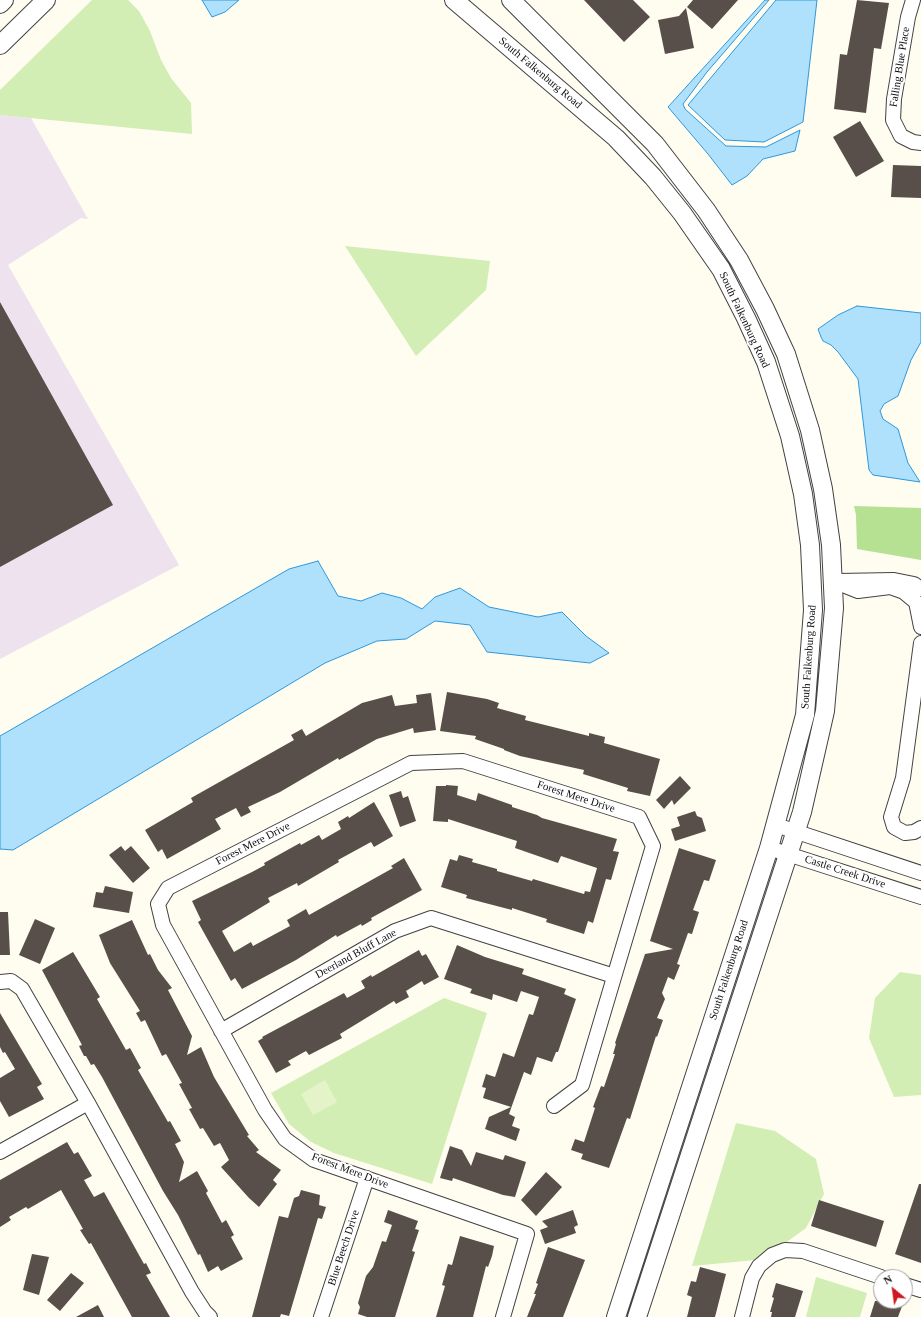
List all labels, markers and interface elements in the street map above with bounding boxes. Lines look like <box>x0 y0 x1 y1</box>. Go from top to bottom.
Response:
street label: Falling Blue Place <box>887 26 913 108</box>
street label: South Falkenburg Road <box>496 34 584 112</box>
street label: South Falkenburg Road <box>716 270 772 370</box>
street label: South Falkenburg Road <box>799 605 819 709</box>
street label: Forest Mere Drive <box>535 778 617 816</box>
street label: Forest Mere Drive <box>214 820 292 868</box>
street label: Castle Creek Drive <box>803 853 887 891</box>
street label: South Falkenburg Road <box>707 918 751 1022</box>
street label: Deerland Bluff Lane <box>313 926 399 982</box>
street label: Forest Mere Drive <box>310 1150 390 1192</box>
street label: Blue Beech Drive <box>326 1208 362 1288</box>
north arrow <box>873 1269 913 1309</box>
text: N <box>881 1272 894 1287</box>

